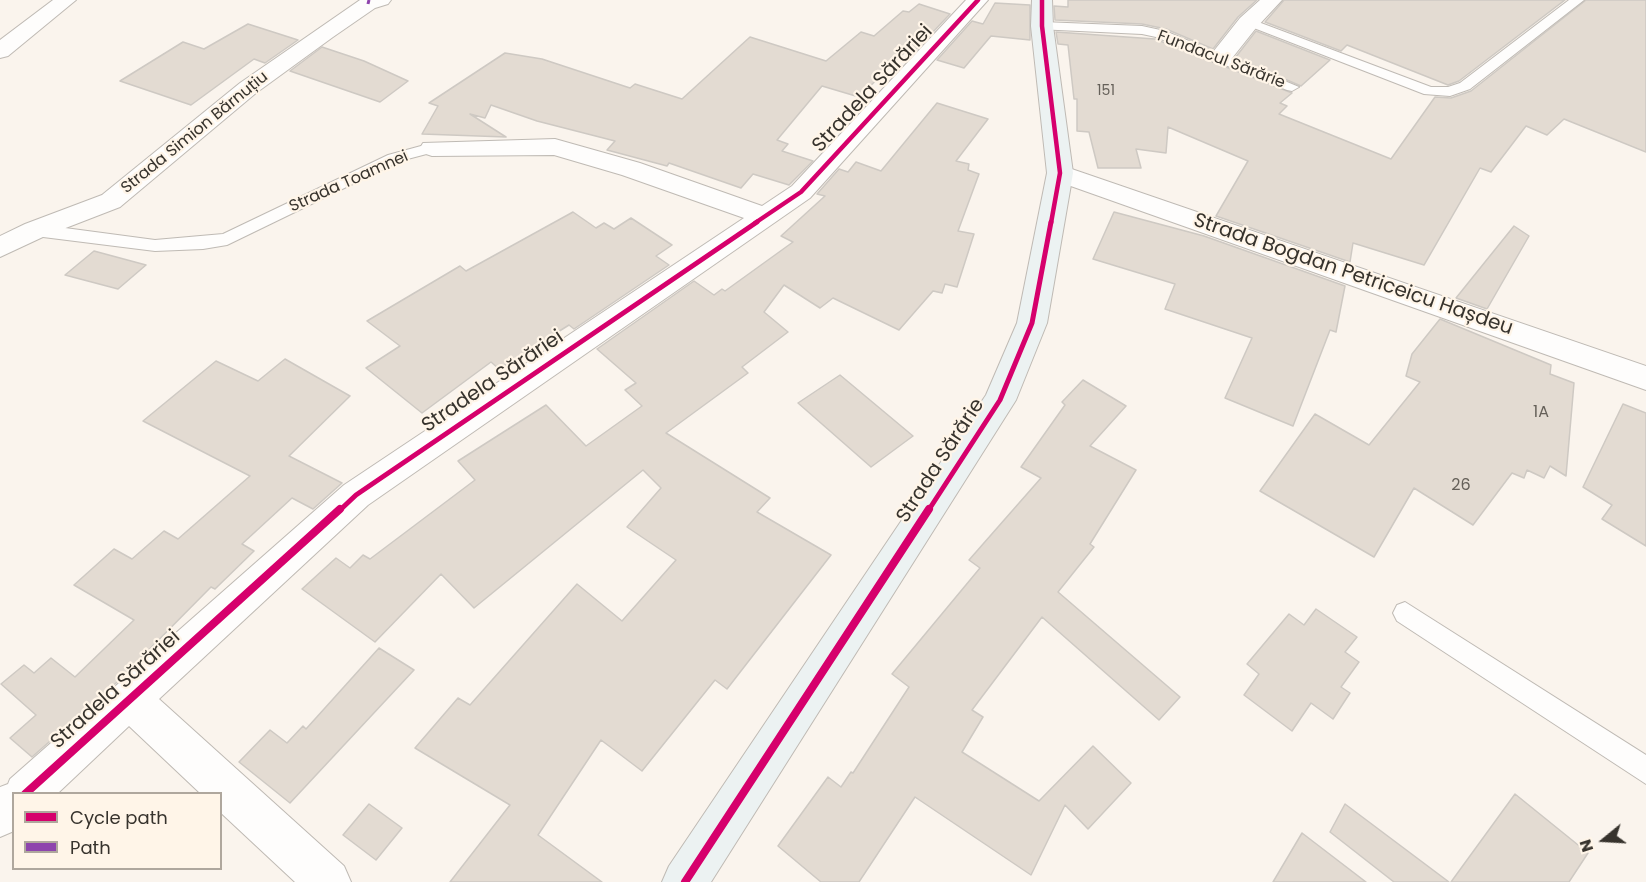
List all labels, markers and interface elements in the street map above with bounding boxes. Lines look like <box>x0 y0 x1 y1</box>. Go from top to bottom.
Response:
street label: Stradela Sărăriei <box>808 20 938 158</box>
street label: Fundacul Sărărie <box>1154 27 1288 93</box>
street label: Strada Simion Bărnuțiu <box>118 68 272 198</box>
house number: 151 <box>1097 83 1115 99</box>
street label: Strada Toamnei <box>287 147 411 217</box>
street label: Strada Bogdan Petriceicu Hașdeu <box>1190 209 1516 341</box>
street label: Stradela Sărăriei <box>418 326 568 438</box>
street label: Strada Sărărie <box>892 394 990 528</box>
house number: 1A <box>1533 403 1549 423</box>
house number: 26 <box>1451 476 1471 496</box>
street label: Stradela Sărăriei <box>46 626 186 754</box>
legend <box>12 792 222 870</box>
text: Cycle path <box>70 805 168 830</box>
north arrow <box>1574 810 1634 870</box>
text: Path <box>70 835 111 860</box>
text: N <box>1574 836 1599 855</box>

